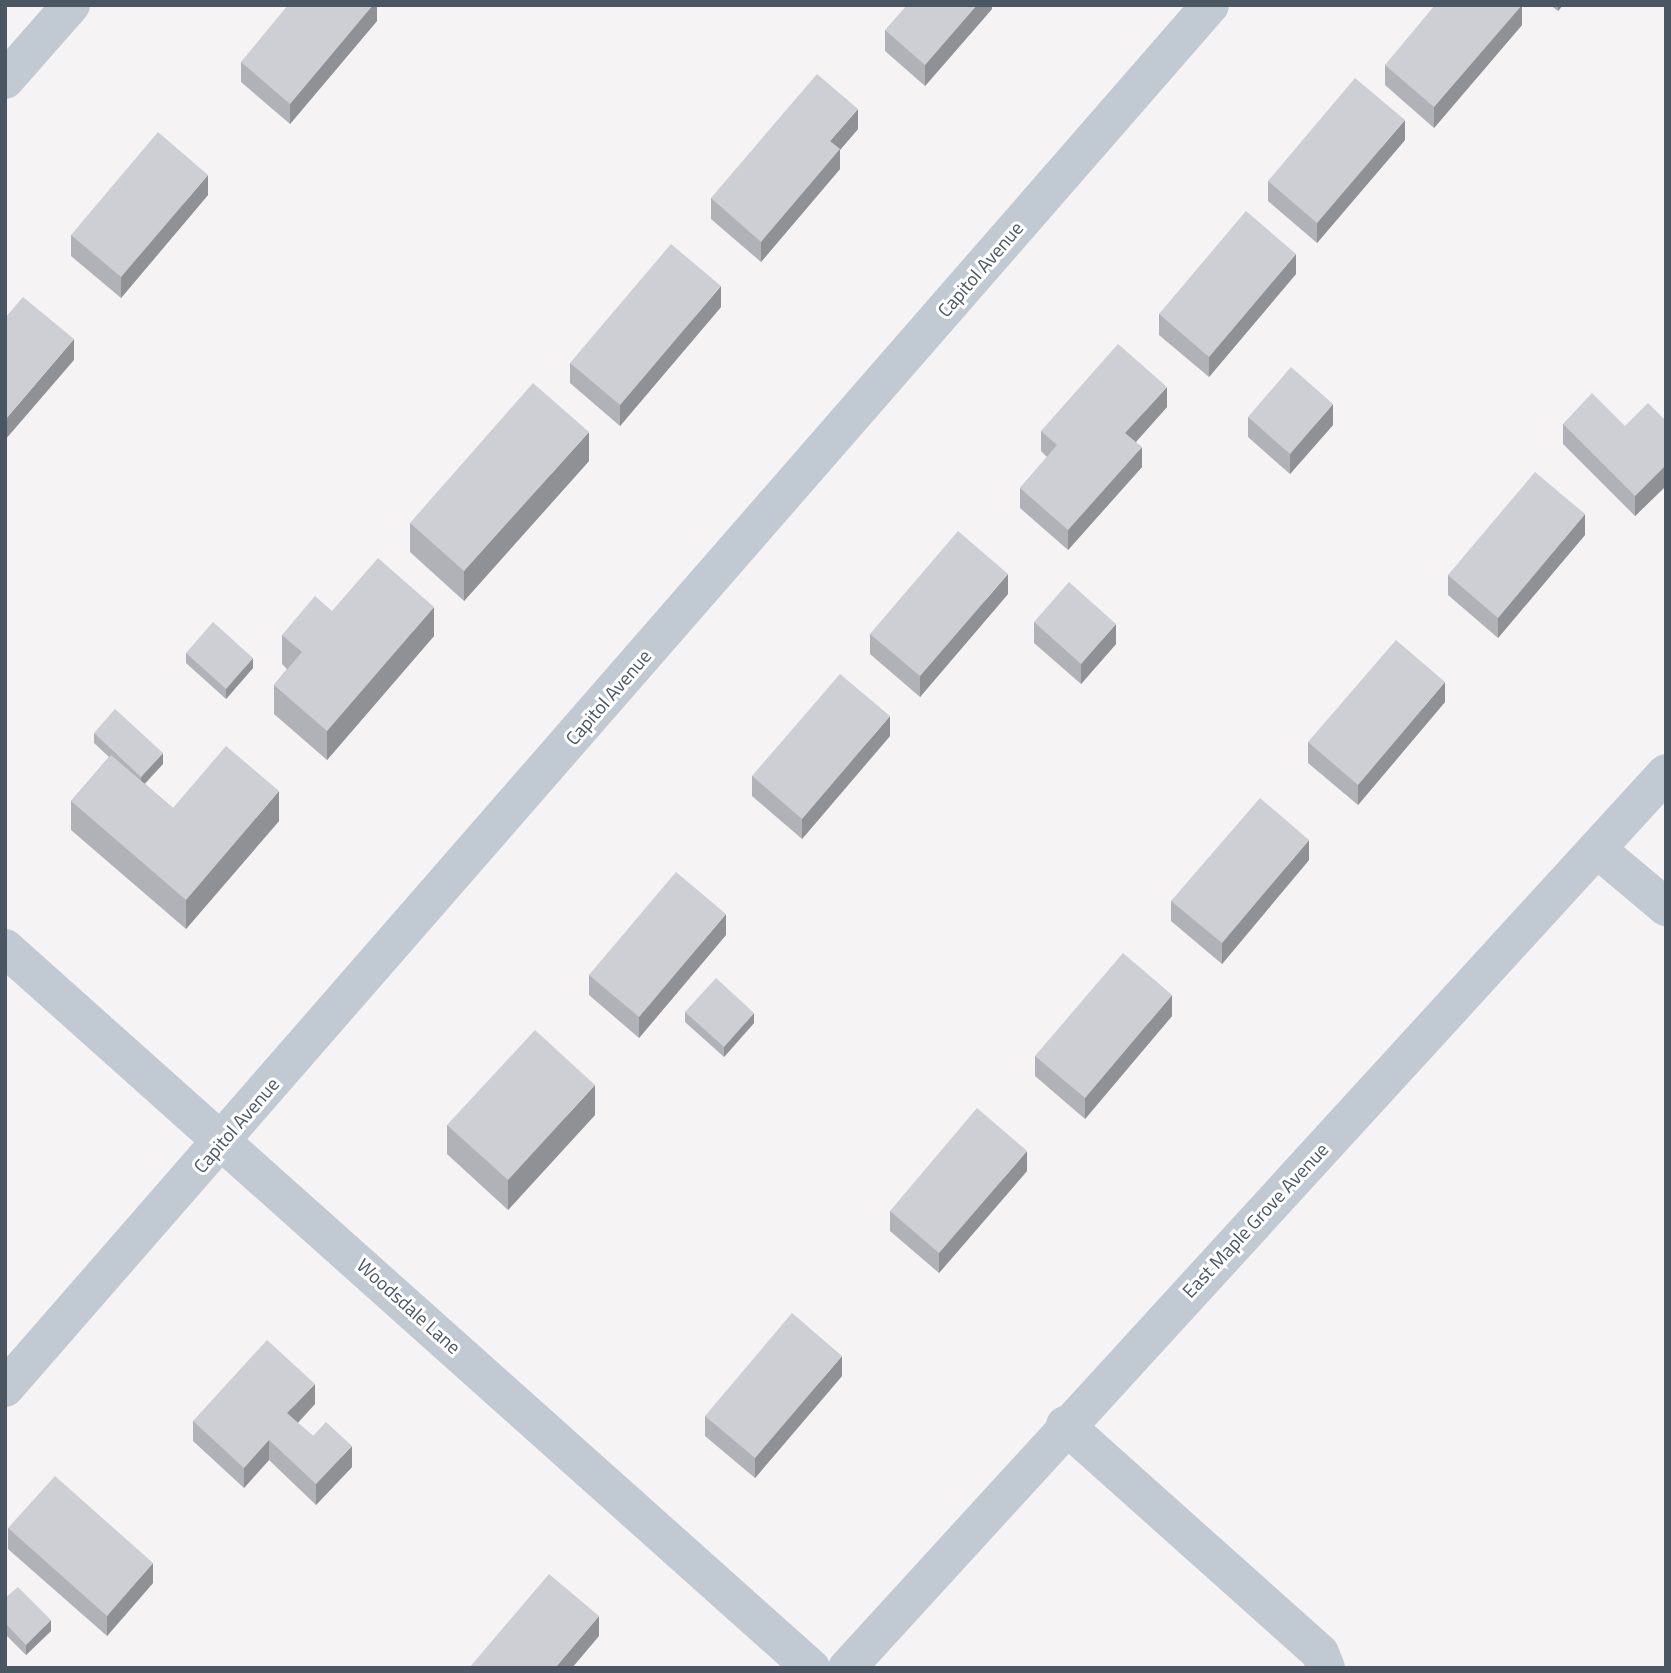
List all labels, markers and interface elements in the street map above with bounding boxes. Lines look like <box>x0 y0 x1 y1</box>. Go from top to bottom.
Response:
street label: Capitol Avenue <box>932 217 1028 321</box>
street label: Capitol Avenue <box>560 645 656 749</box>
street label: Capitol Avenue <box>188 1073 284 1177</box>
street label: East Maple Grove Avenue <box>1177 1138 1333 1302</box>
street label: Woodsdale Lane <box>352 1254 466 1358</box>

